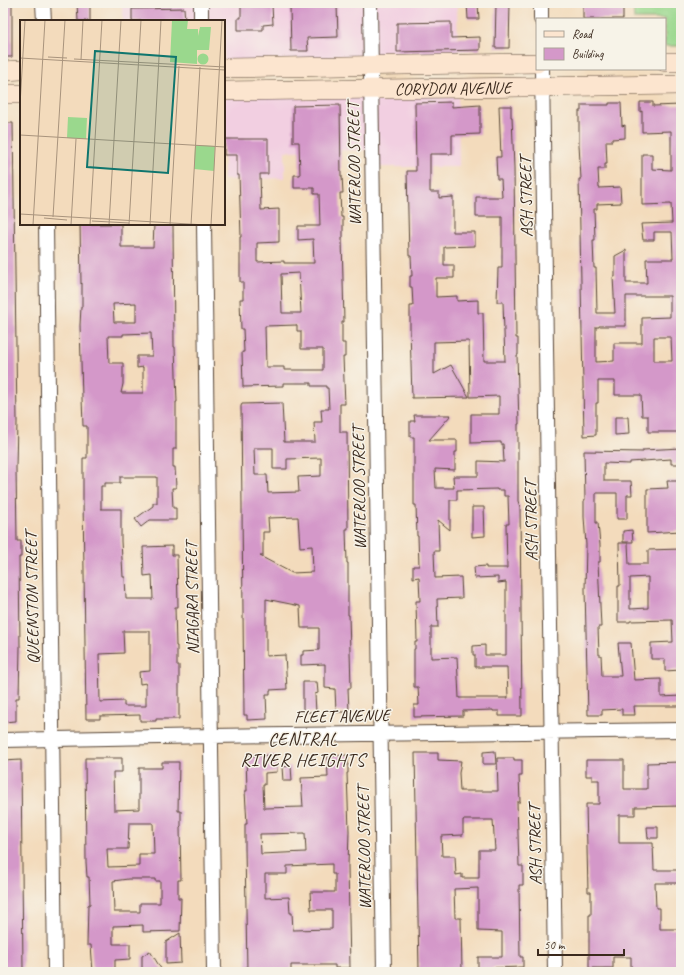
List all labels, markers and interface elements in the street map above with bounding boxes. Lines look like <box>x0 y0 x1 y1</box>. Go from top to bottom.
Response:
legend <box>536 18 666 70</box>
inset map <box>20 20 225 225</box>
text: Road <box>572 26 594 42</box>
text: Building <box>572 46 604 62</box>
street label: CORYDON AVENUE <box>395 77 514 99</box>
street label: WATERLOO STREET <box>342 98 366 226</box>
street label: ASH STREET <box>515 153 537 237</box>
street label: WATERLOO STREET <box>347 422 371 550</box>
street label: ASH STREET <box>520 477 542 561</box>
street label: QUEENSTON STREET <box>20 527 44 664</box>
street label: NIAGARA STREET <box>180 538 203 654</box>
street label: FLEET AVENUE <box>294 705 393 727</box>
district label: CENTRAL RIVER HEIGHTS <box>241 728 368 771</box>
street label: WATERLOO STREET <box>352 782 376 910</box>
street label: ASH STREET <box>524 801 546 885</box>
scale bar <box>538 931 624 957</box>
text: 50 m <box>544 937 566 953</box>

